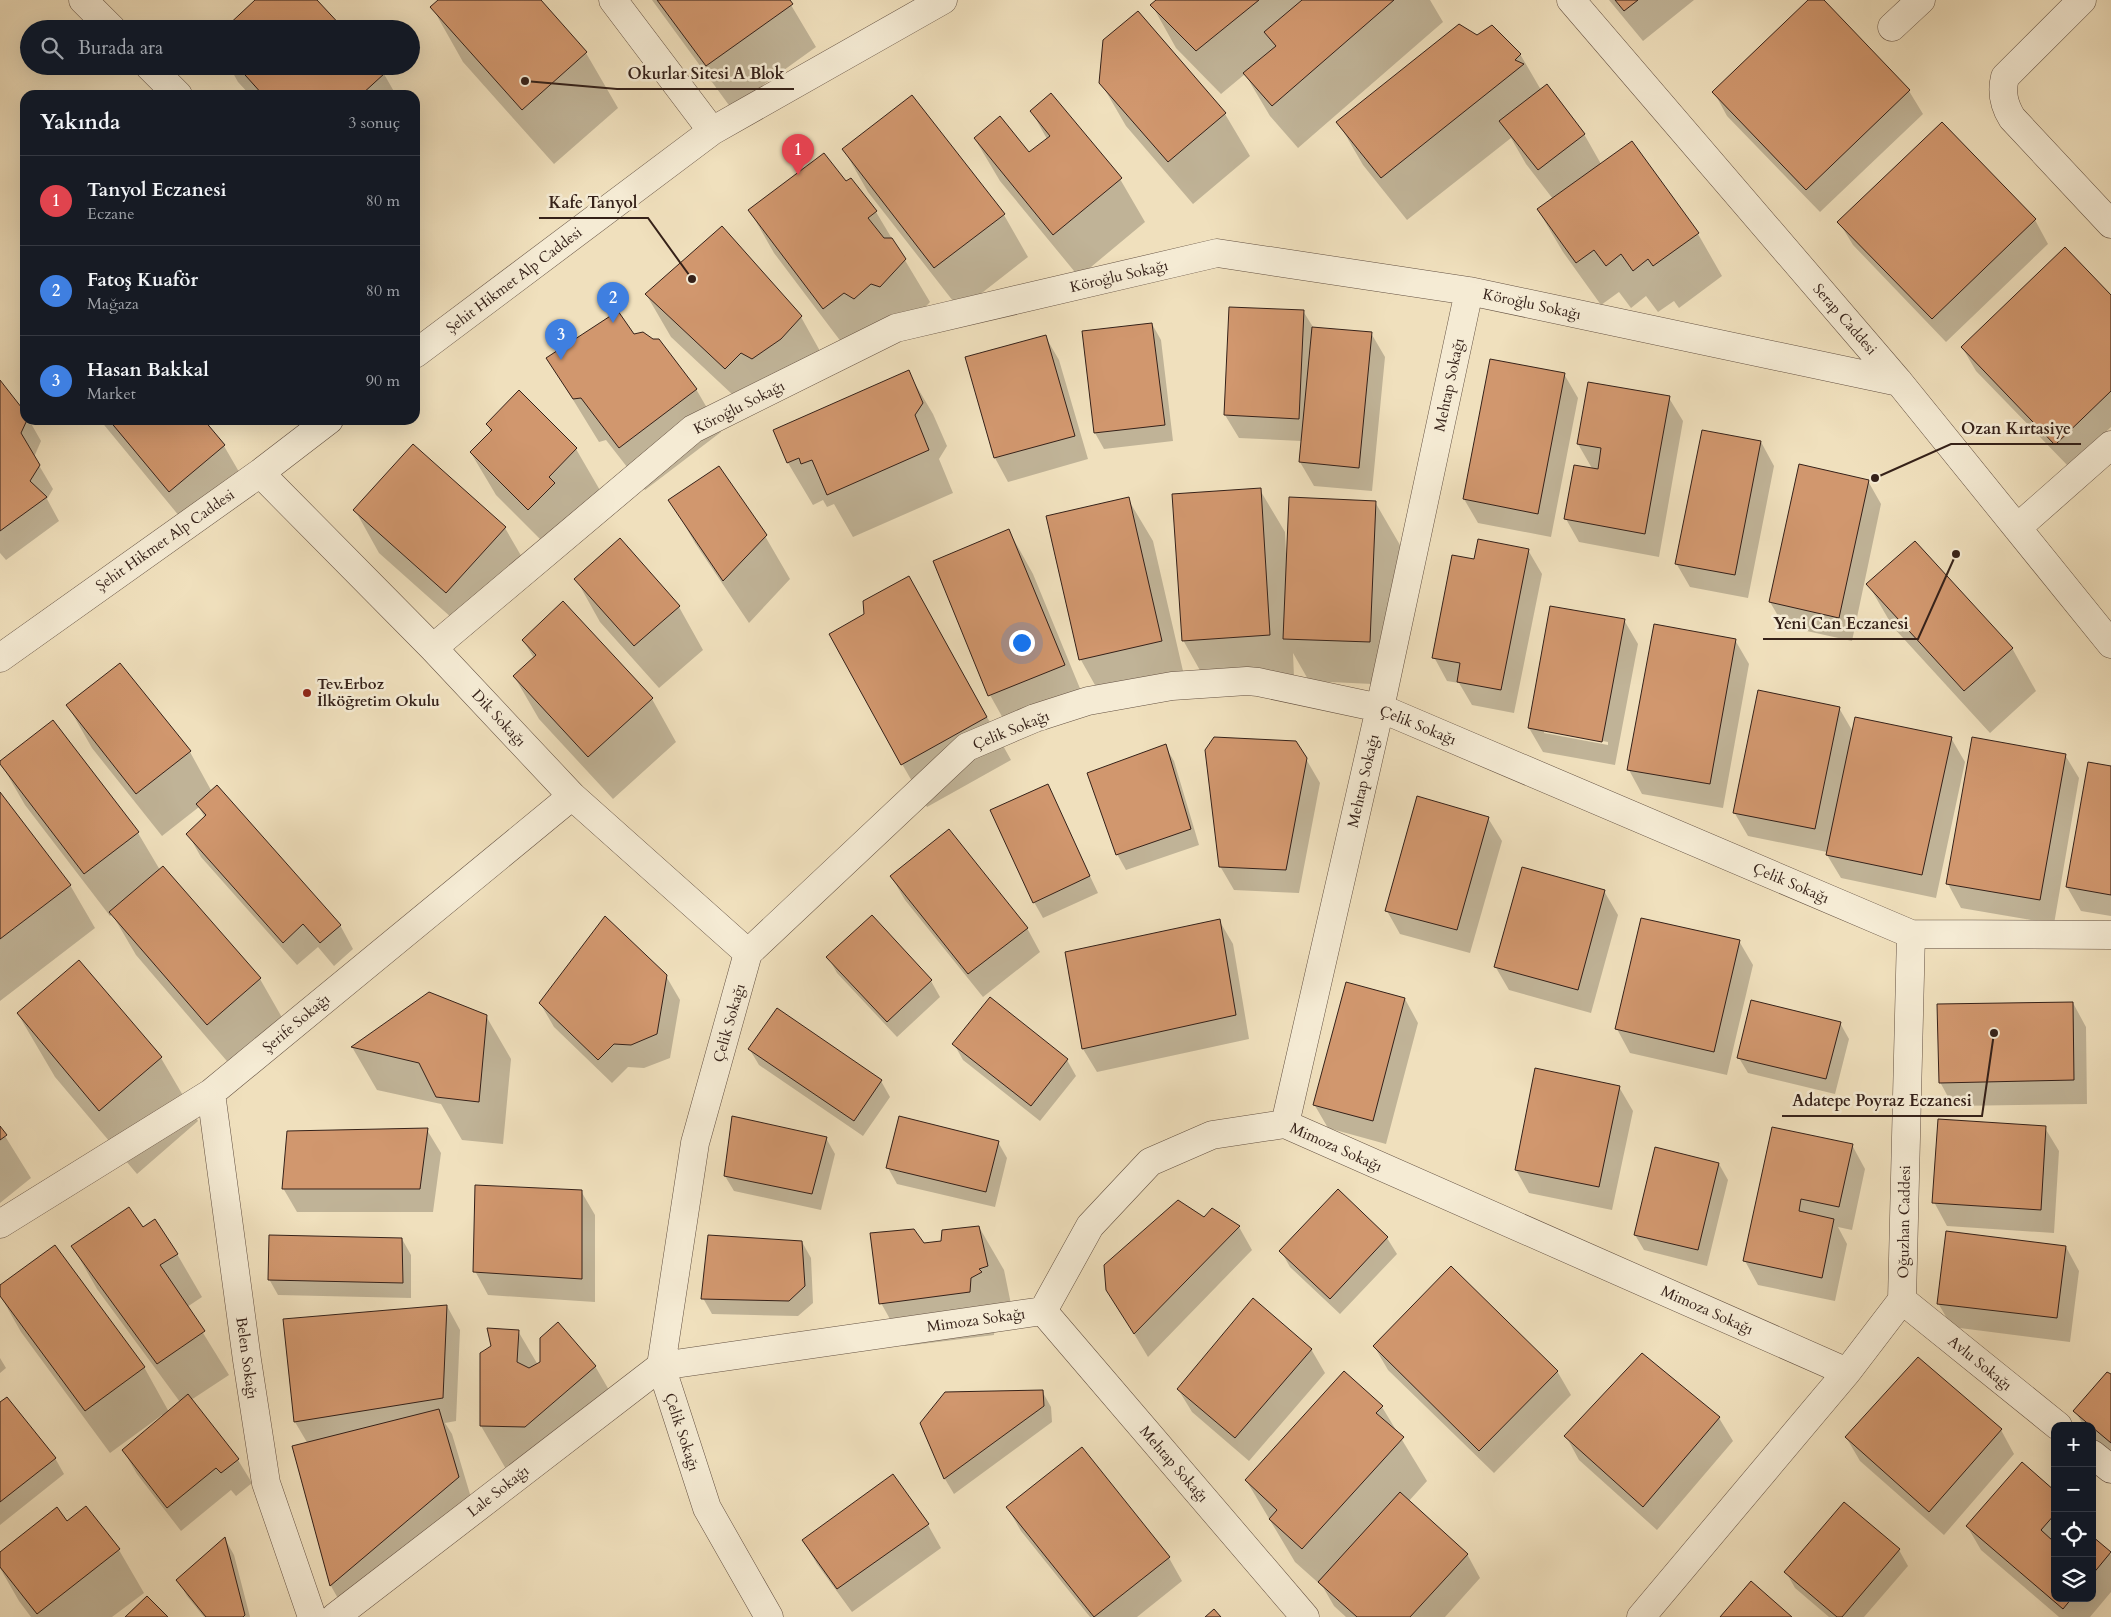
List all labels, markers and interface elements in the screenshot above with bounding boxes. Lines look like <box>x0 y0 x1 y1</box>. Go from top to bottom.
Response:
search box <box>20 20 420 75</box>
icon: search <box>38 34 66 62</box>
text: Burada ara <box>78 35 163 61</box>
callout: Okurlar Sitesi A Blok <box>617 58 794 89</box>
text: Okurlar Sitesi A Blok <box>627 63 785 85</box>
text: Yakında <box>40 108 120 137</box>
text: 3 sonuç <box>348 112 400 134</box>
pin: 1 <box>782 134 814 175</box>
text: Tanyol Eczanesi <box>87 177 226 203</box>
callout: Kafe Tanyol <box>539 187 648 218</box>
text: 1 <box>52 190 60 212</box>
text: 80 m <box>366 190 400 212</box>
text: Kafe Tanyol <box>549 192 638 214</box>
text: Eczane <box>87 203 135 225</box>
street label: Şehit Hikmet Alp Caddesi <box>442 222 586 338</box>
street label: Köroğlu Sokağı <box>1068 255 1170 297</box>
text: Fatoş Kuaför <box>87 267 198 293</box>
street label: Serap Caddesi <box>1808 279 1882 359</box>
text: 2 <box>52 280 60 302</box>
text: 80 m <box>366 280 400 302</box>
pin: 2 <box>597 282 629 323</box>
street label: Köroğlu Sokağı <box>1481 284 1583 324</box>
text: Mağaza <box>87 293 139 315</box>
pin: 3 <box>545 319 577 360</box>
street label: Mehtap Sokağı <box>1429 336 1469 434</box>
text: Hasan Bakkal <box>87 357 209 383</box>
text: 3 <box>52 370 60 392</box>
text: 90 m <box>366 370 400 392</box>
street label: Köroğlu Sokağı <box>690 375 788 439</box>
text: Market <box>87 383 136 405</box>
callout: Ozan Kırtasiye <box>1951 413 2081 444</box>
text: Ozan Kırtasiye <box>1961 418 2071 440</box>
street label: Şehit Hikmet Alp Caddesi <box>92 484 238 596</box>
callout: Yeni Can Eczanesi <box>1763 608 1918 639</box>
text: Yeni Can Eczanesi <box>1773 613 1909 635</box>
your location <box>1009 630 1035 656</box>
place label: Tev.Erboz İlköğretim Okulu <box>317 674 440 711</box>
street label: Dik Sokağı <box>467 685 531 751</box>
marker: Tev.Erboz İlköğretim Okulu <box>301 687 313 699</box>
street label: Çelik Sokağı <box>1377 701 1459 749</box>
street label: Çelik Sokağı <box>970 706 1052 754</box>
street label: Mehtap Sokağı <box>1343 732 1383 830</box>
street label: Çelik Sokağı <box>1750 858 1832 908</box>
street label: Çelik Sokağı <box>708 981 750 1065</box>
street label: Şerife Sokağı <box>258 989 334 1057</box>
callout: Adatepe Poyraz Eczanesi <box>1782 1085 1982 1116</box>
text: Adatepe Poyraz Eczanesi <box>1792 1090 1972 1112</box>
street label: Mimoza Sokağı <box>1287 1118 1385 1176</box>
street label: Oğuzhan Caddesi <box>1893 1165 1915 1279</box>
street label: Mimoza Sokağı <box>1658 1281 1756 1339</box>
street label: Mimoza Sokağı <box>926 1303 1026 1337</box>
street label: Belen Sokağı <box>231 1316 263 1400</box>
street label: Avlu Sokağı <box>1944 1331 2016 1395</box>
street label: Çelik Sokağı <box>660 1390 704 1474</box>
street label: Mehtap Sokağı <box>1135 1422 1213 1506</box>
map controls <box>2051 1422 2096 1602</box>
button: + <box>2051 1422 2096 1467</box>
street label: Lale Sokağı <box>463 1461 533 1521</box>
button: − <box>2051 1467 2096 1512</box>
button: locate <box>2051 1512 2096 1557</box>
button: layers <box>2051 1557 2096 1602</box>

